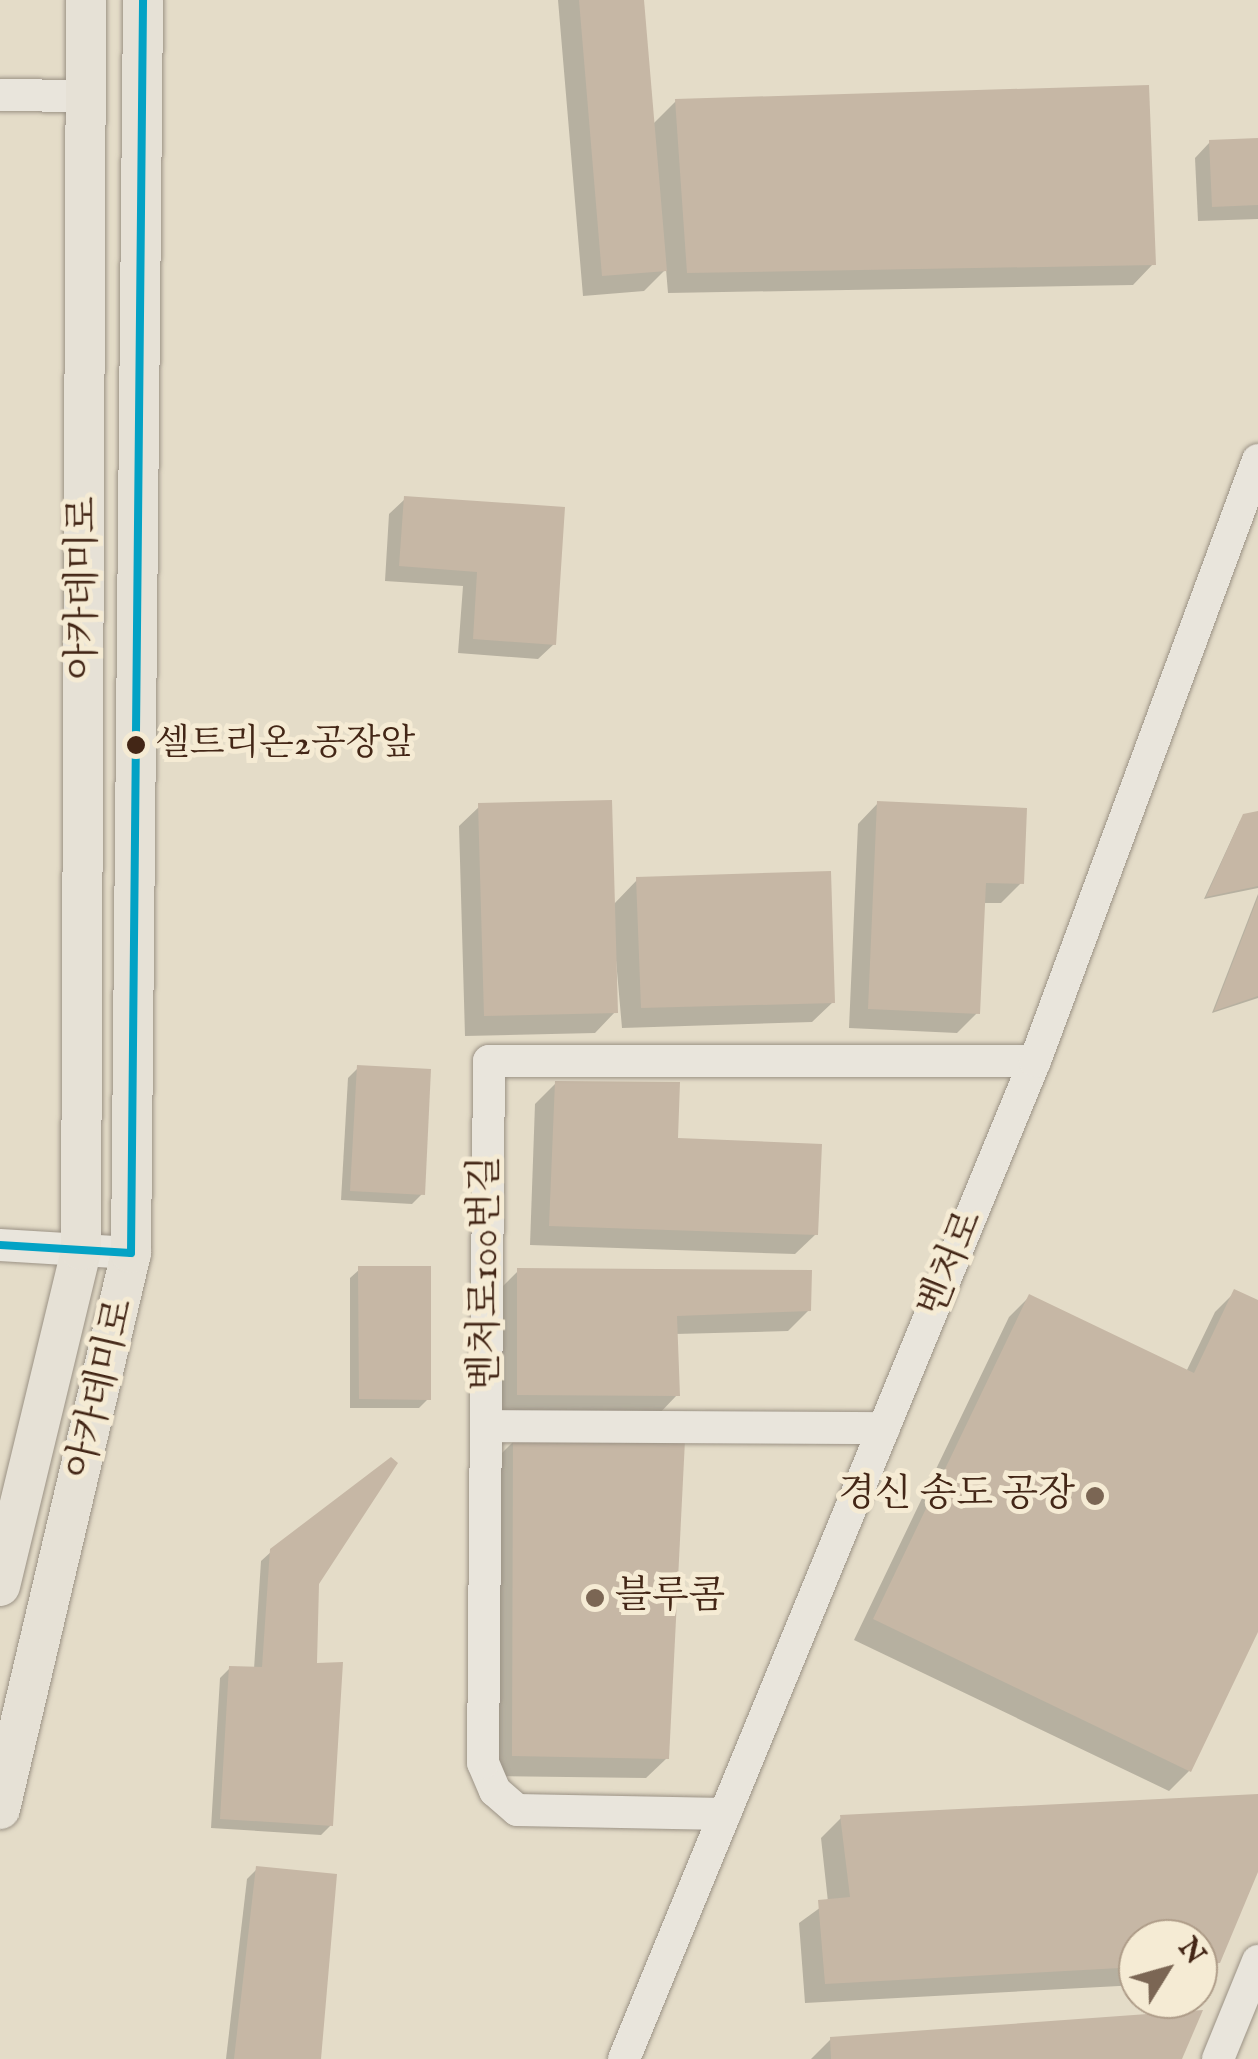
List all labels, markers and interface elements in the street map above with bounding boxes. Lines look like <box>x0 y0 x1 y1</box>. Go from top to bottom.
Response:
street label: 아카데미로 <box>62 496 108 680</box>
place label: 셀트리온2공장앞 <box>155 723 415 767</box>
marker: 셀트리온2공장앞 <box>126 735 146 755</box>
street label: 벤처로100번길 <box>464 1156 510 1390</box>
street label: 벤처로 <box>910 1204 994 1324</box>
street label: 아카데미로 <box>59 1294 145 1484</box>
place label: 경신 송도 공장 <box>838 1473 1075 1519</box>
marker: 경신 송도 공장 <box>1084 1485 1106 1507</box>
place label: 블루콤 <box>615 1575 725 1621</box>
marker: 블루콤 <box>584 1587 606 1609</box>
north arrow <box>1118 1919 1218 2019</box>
text: N <box>1169 1932 1212 1972</box>

